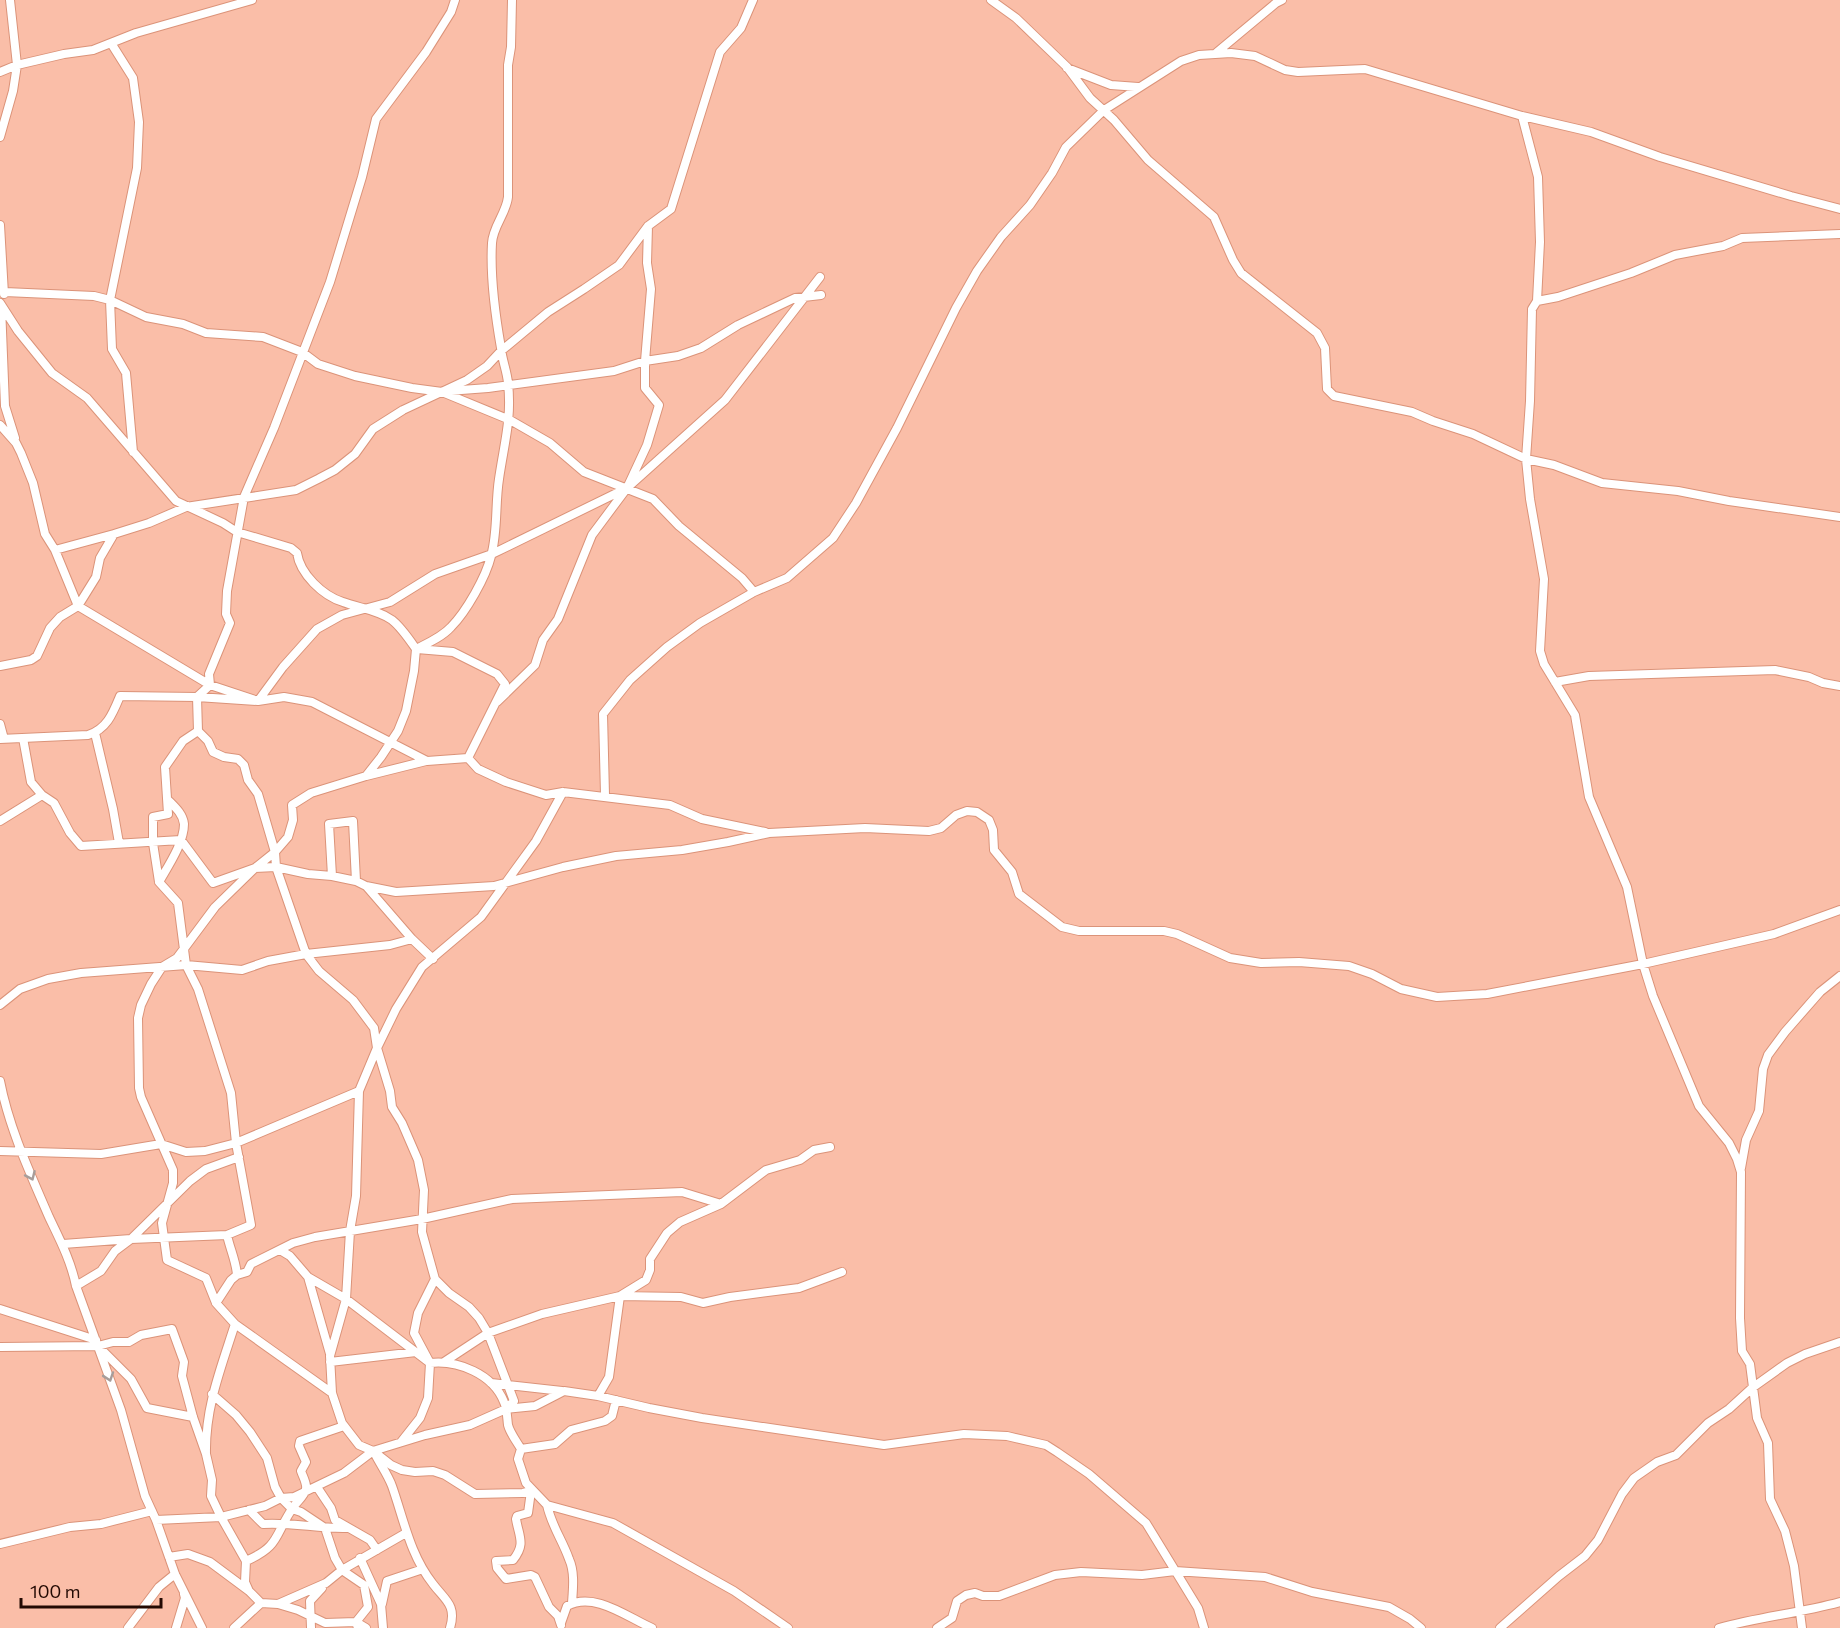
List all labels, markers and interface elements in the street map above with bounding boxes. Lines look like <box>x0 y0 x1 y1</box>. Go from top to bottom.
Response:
one-way arrow <box>24 1170 36 1181</box>
one-way arrow <box>102 1371 115 1382</box>
scale bar <box>21 1571 160 1609</box>
text: 100 m <box>30 1580 80 1602</box>

